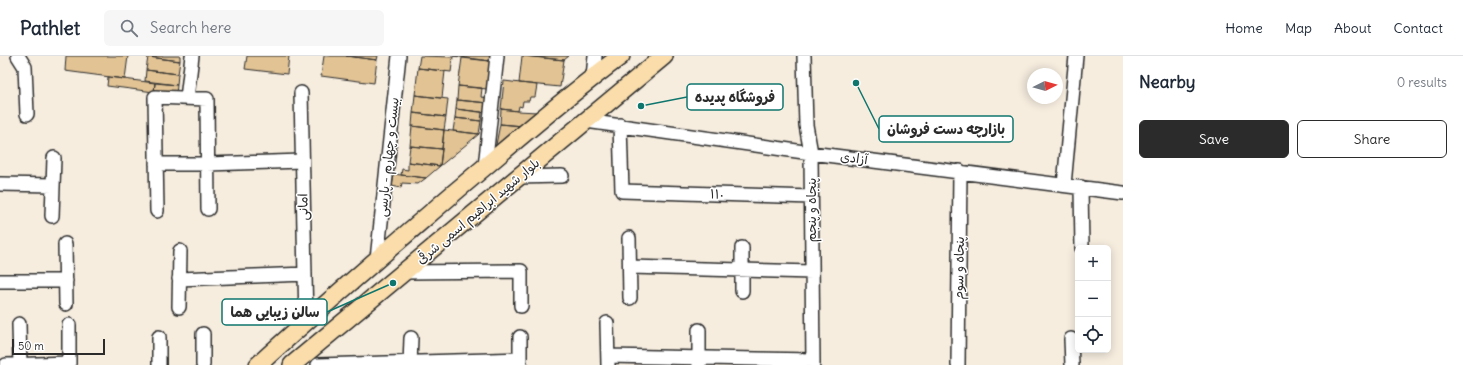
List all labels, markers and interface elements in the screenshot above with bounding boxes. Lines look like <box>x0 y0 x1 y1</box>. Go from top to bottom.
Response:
search box <box>104 10 384 46</box>
text: Pathlet <box>20 16 80 40</box>
icon: search <box>118 17 140 39</box>
text: Search here <box>150 18 231 37</box>
text: Home <box>1225 19 1263 37</box>
text: Map <box>1285 19 1312 37</box>
text: About <box>1334 19 1372 37</box>
text: Contact <box>1394 19 1443 37</box>
north arrow <box>1027 68 1063 104</box>
text: Nearby <box>1139 71 1195 93</box>
text: 0 results <box>1397 74 1447 91</box>
callout: فروشگاه پدیده <box>687 84 783 110</box>
text: فروشگاه پدیده <box>695 88 775 106</box>
street label: بیست و چهارم - پارسی <box>373 96 405 218</box>
callout: بازارچه دست فروشان <box>879 116 1013 142</box>
text: بازارچه دست فروشان <box>887 120 1005 138</box>
button: Save <box>1139 120 1289 158</box>
button: Share <box>1297 120 1447 158</box>
street label: آزادی <box>839 148 869 168</box>
street label: بلوار شهید ابراهیم اسمی شرقی <box>413 154 545 269</box>
street label: پنجاه و پنجم <box>803 177 822 242</box>
street label: ۱۱۰ <box>710 185 724 203</box>
street label: امانی <box>294 193 313 221</box>
street label: پنجاه و سوم <box>950 236 970 300</box>
map controls <box>1075 245 1111 353</box>
button: + <box>1075 245 1111 281</box>
button: − <box>1075 281 1111 317</box>
callout: سالن زیبایی هما <box>222 299 327 325</box>
text: سالن زیبایی هما <box>230 303 320 321</box>
button: locate <box>1075 317 1111 353</box>
scale bar <box>12 337 105 356</box>
text: 50 m <box>18 339 44 353</box>

